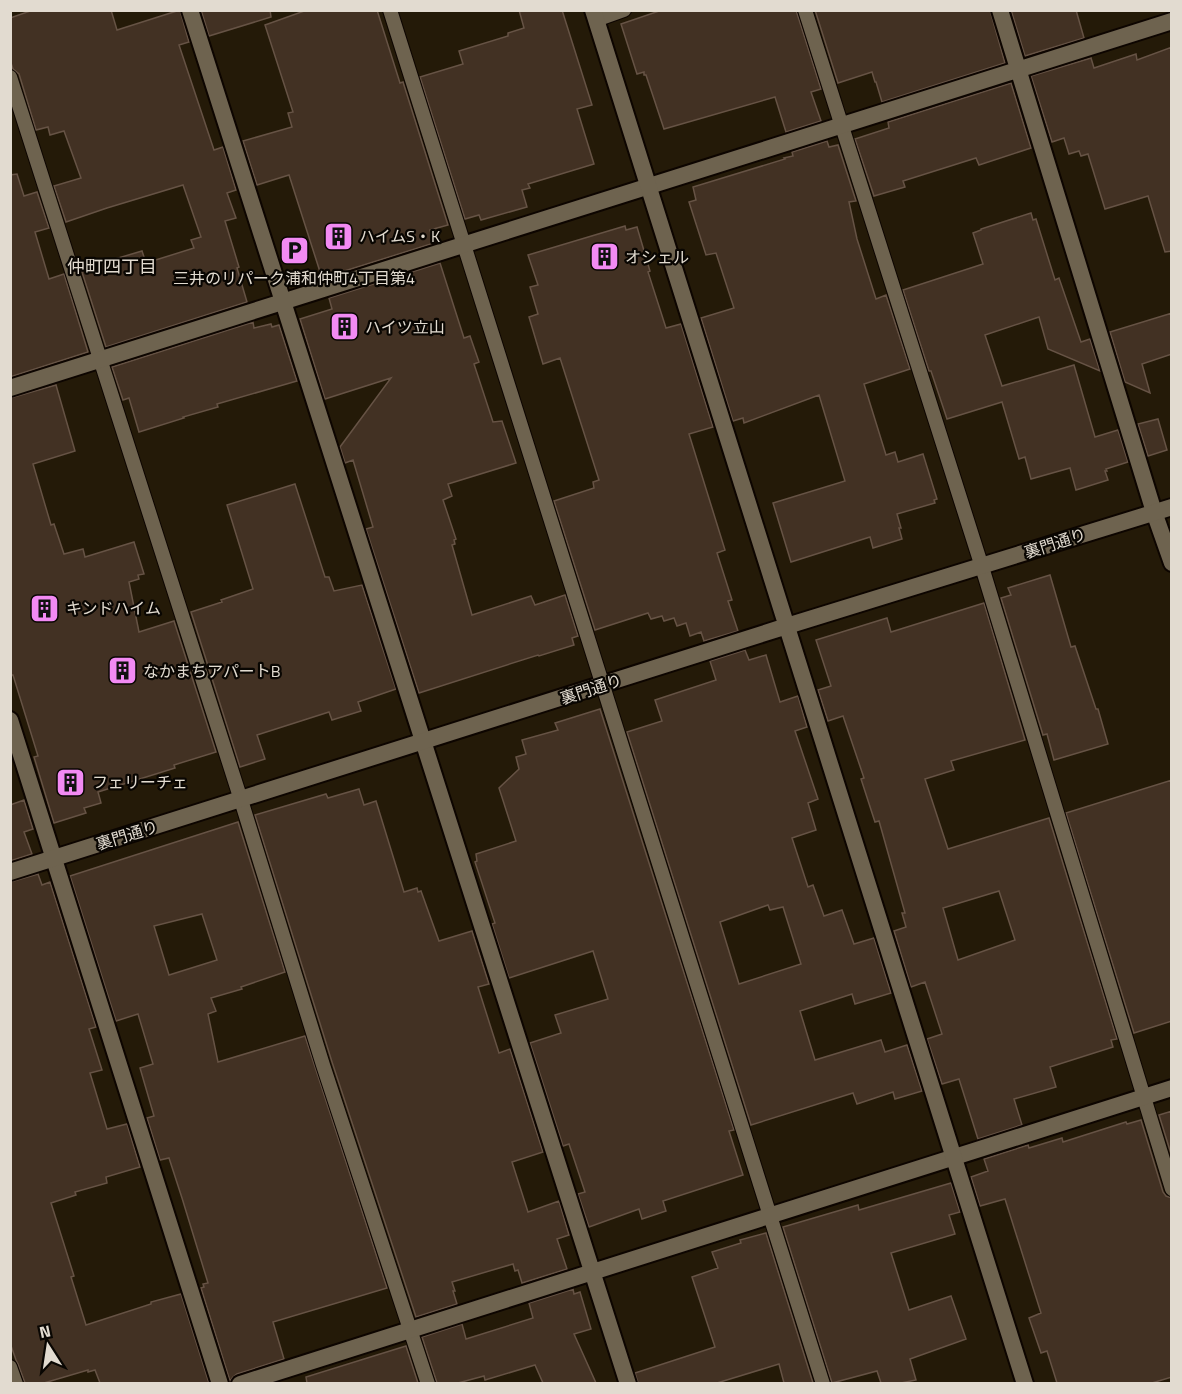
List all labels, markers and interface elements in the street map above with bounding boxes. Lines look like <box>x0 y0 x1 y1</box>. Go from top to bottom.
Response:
building icon: ハイムS・K <box>322 220 354 252</box>
place label: ハイムS・K <box>359 224 440 248</box>
parking icon: 三井のリパーク浦和仲町4丁目第4 <box>278 234 310 266</box>
building icon: オシェル <box>588 241 620 273</box>
place label: オシェル <box>625 245 689 269</box>
district label: 仲町四丁目 <box>67 253 157 280</box>
place label: 三井のリパーク浦和仲町4丁目第4 <box>173 266 415 290</box>
building icon: ハイツ立山 <box>328 311 360 343</box>
place label: ハイツ立山 <box>365 315 445 339</box>
street label: 裏門通り <box>1021 522 1089 564</box>
building icon: キンドハイム <box>29 592 61 624</box>
place label: キンドハイム <box>66 596 161 620</box>
building icon: なかまちアパートB <box>106 655 138 687</box>
place label: なかまちアパートB <box>143 659 281 683</box>
street label: 裏門通り <box>557 668 625 710</box>
building icon: フェリーチェ <box>55 766 87 798</box>
place label: フェリーチェ <box>92 770 188 794</box>
street label: 裏門通り <box>93 814 161 856</box>
north arrow <box>18 1316 78 1376</box>
text: N <box>37 1318 53 1344</box>

